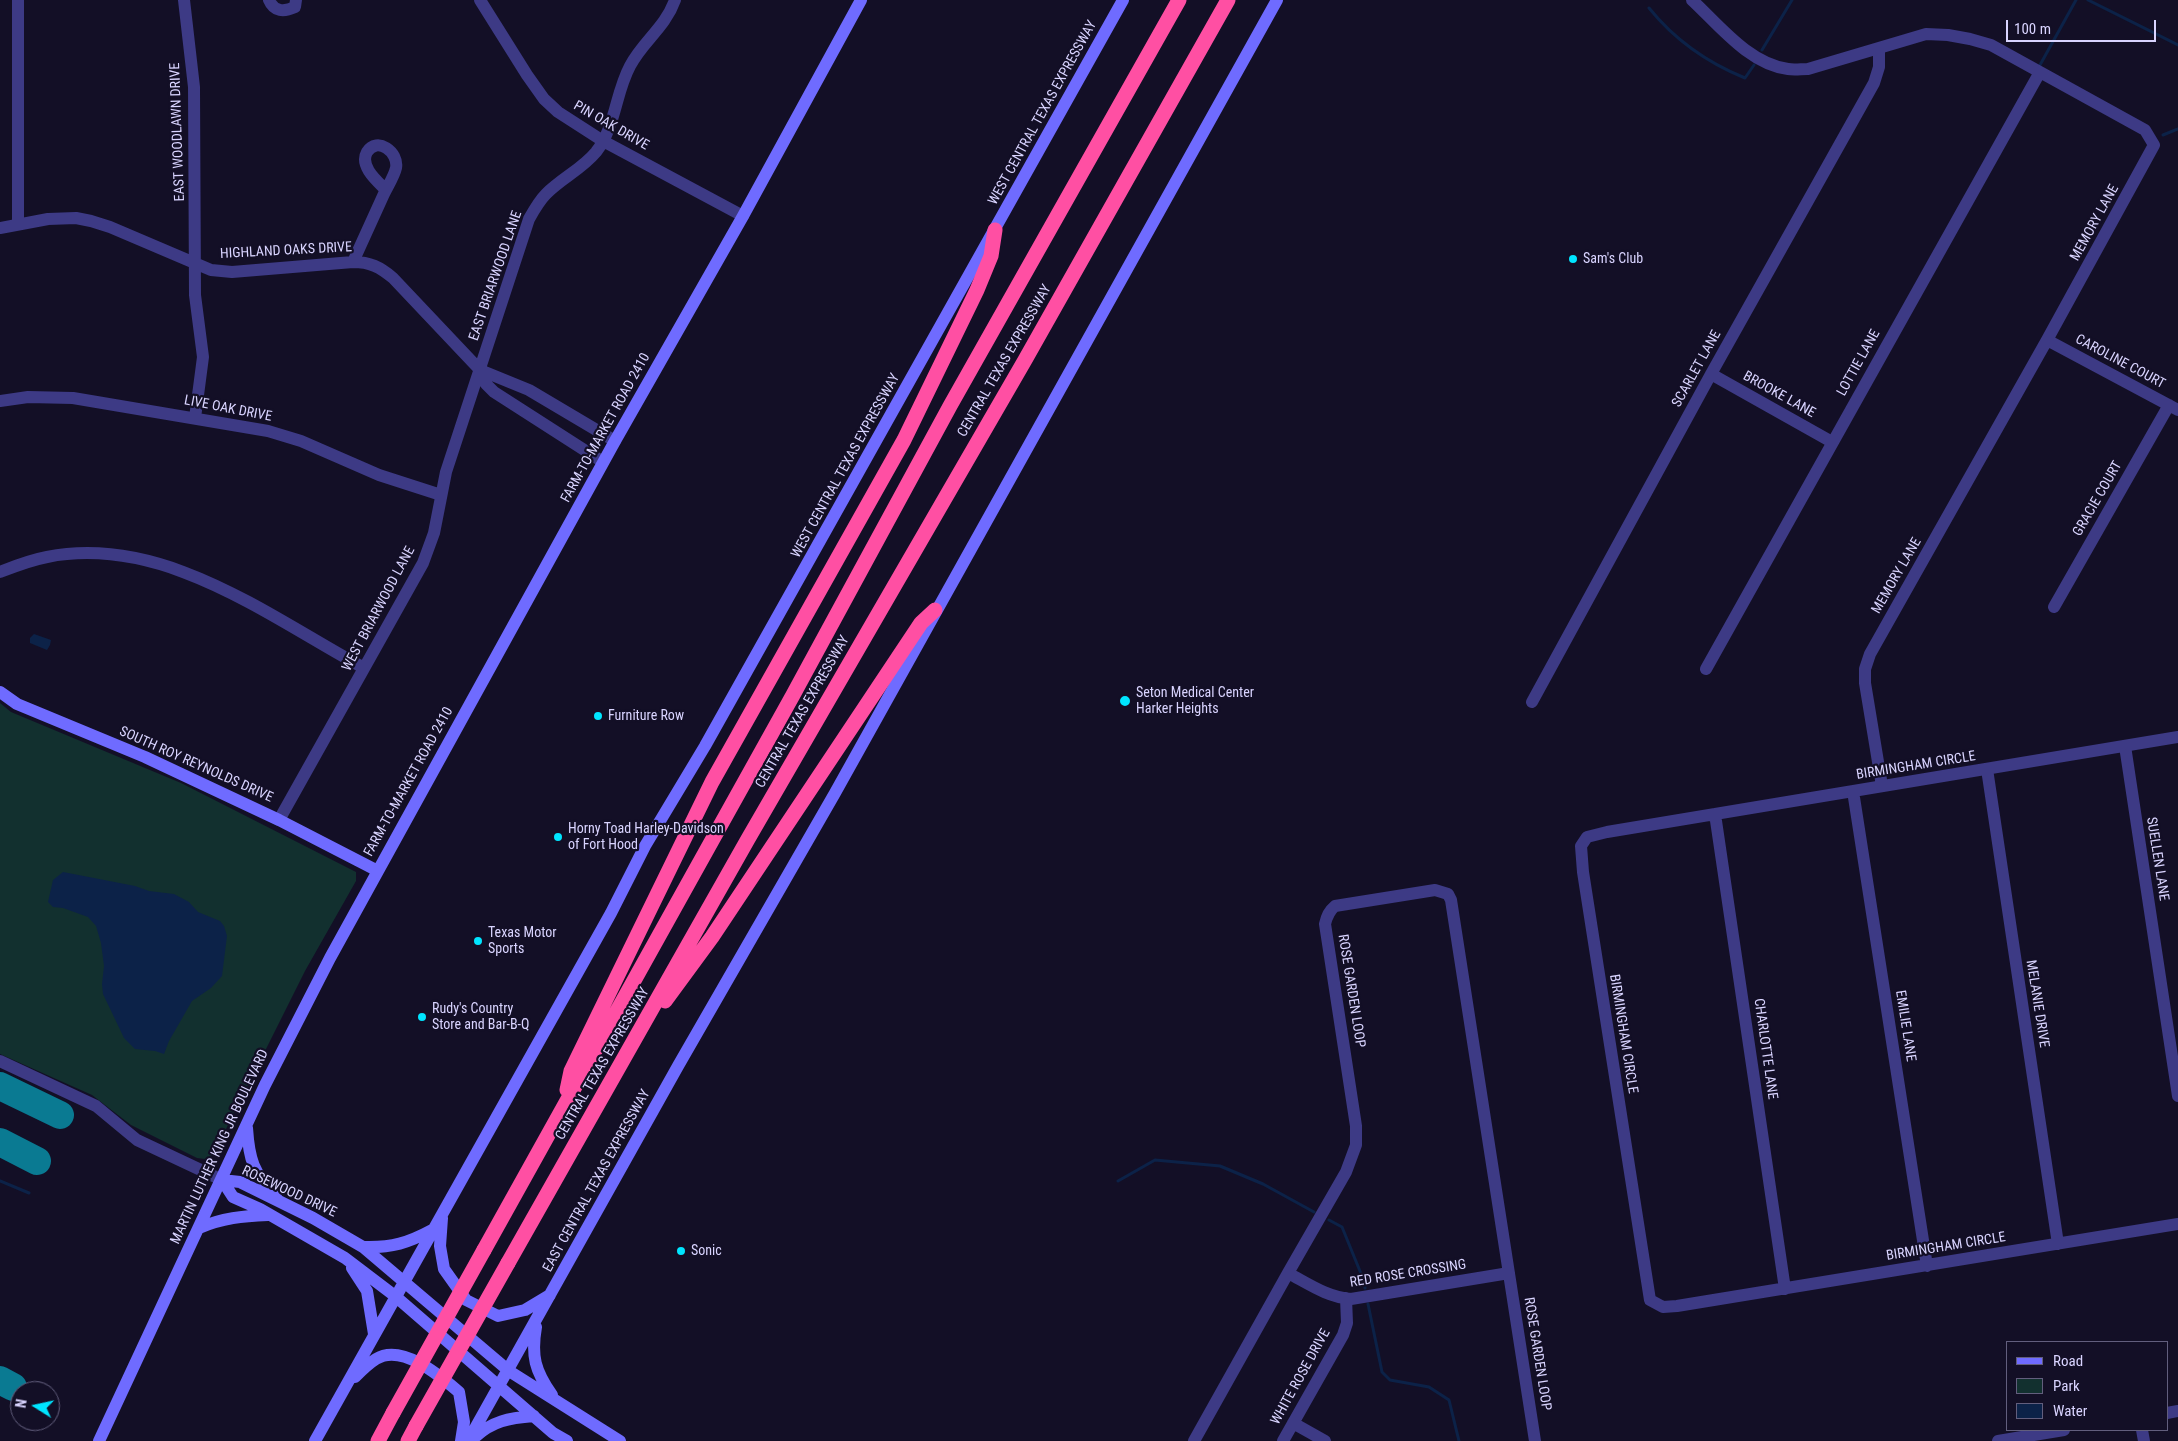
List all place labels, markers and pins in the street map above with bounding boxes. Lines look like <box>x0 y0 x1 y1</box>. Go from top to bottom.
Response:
place label: Sam's Club <box>1583 251 1643 267</box>
marker: Sam's Club <box>1567 253 1579 265</box>
place label: Seton Medical Center Harker Heights <box>1136 685 1254 718</box>
marker: Seton Medical Center Harker Heights <box>1118 694 1132 708</box>
place label: Furniture Row <box>608 708 684 724</box>
marker: Furniture Row <box>592 710 604 722</box>
place label: Horny Toad Harley-Davidson of Fort Hood <box>568 821 724 854</box>
marker: Horny Toad Harley-Davidson of Fort Hood <box>552 831 564 843</box>
place label: Texas Motor Sports <box>488 925 557 958</box>
marker: Texas Motor Sports <box>472 935 484 947</box>
place label: Rudy's Country Store and Bar-B-Q <box>432 1001 529 1034</box>
marker: Rudy's Country Store and Bar-B-Q <box>416 1011 428 1023</box>
place label: Sonic <box>691 1243 722 1259</box>
marker: Sonic <box>675 1245 687 1257</box>

